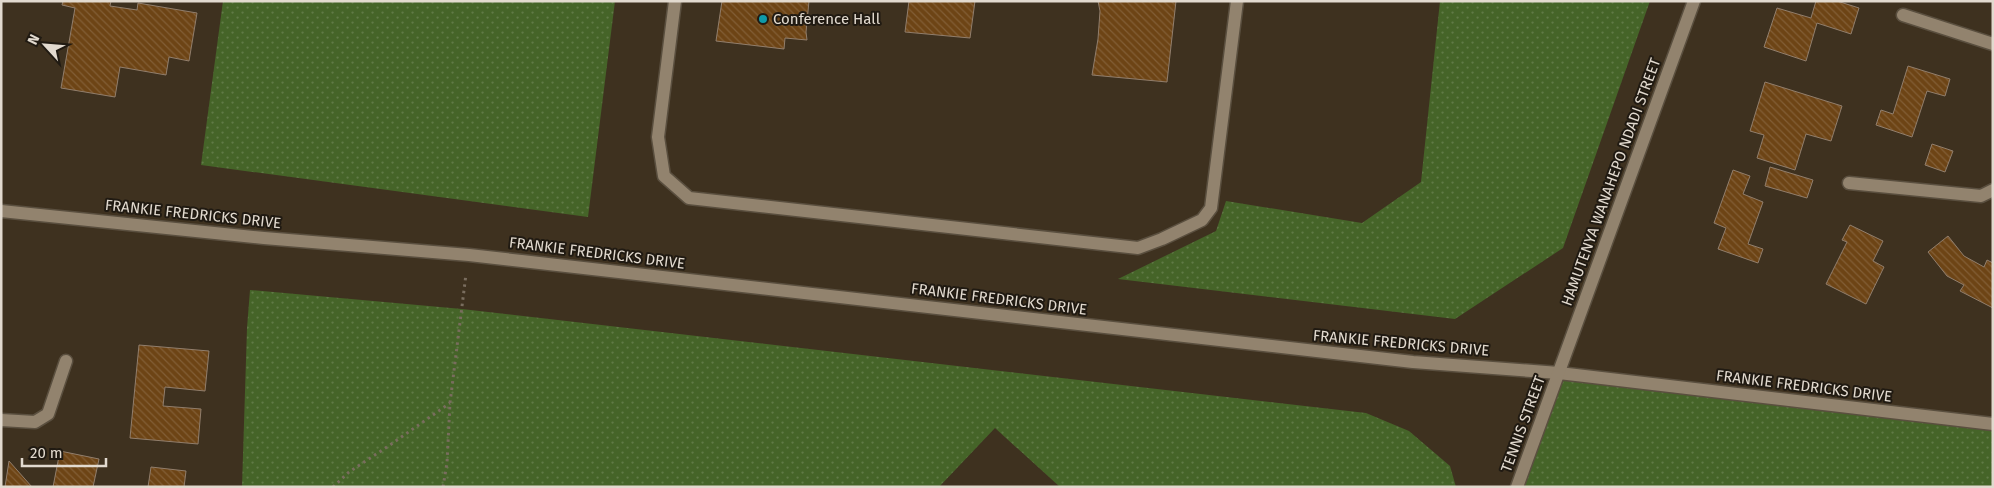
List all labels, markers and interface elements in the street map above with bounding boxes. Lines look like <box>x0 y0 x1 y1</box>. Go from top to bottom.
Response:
place label: Conference Hall <box>773 10 881 28</box>
marker: Conference Hall <box>757 13 769 25</box>
north arrow <box>20 20 70 70</box>
text: N <box>24 32 43 47</box>
street label: HAMUTENYA WANAHEPO NDADI STREET <box>1558 55 1664 308</box>
street label: FRANKIE FREDRICKS DRIVE <box>104 196 282 232</box>
street label: FRANKIE FREDRICKS DRIVE <box>508 233 686 273</box>
street label: FRANKIE FREDRICKS DRIVE <box>910 279 1088 319</box>
street label: FRANKIE FREDRICKS DRIVE <box>1312 326 1490 360</box>
street label: FRANKIE FREDRICKS DRIVE <box>1715 366 1893 406</box>
street label: TENNIS STREET <box>1497 373 1549 475</box>
scale bar <box>22 436 106 468</box>
text: 20 m <box>30 444 63 462</box>

